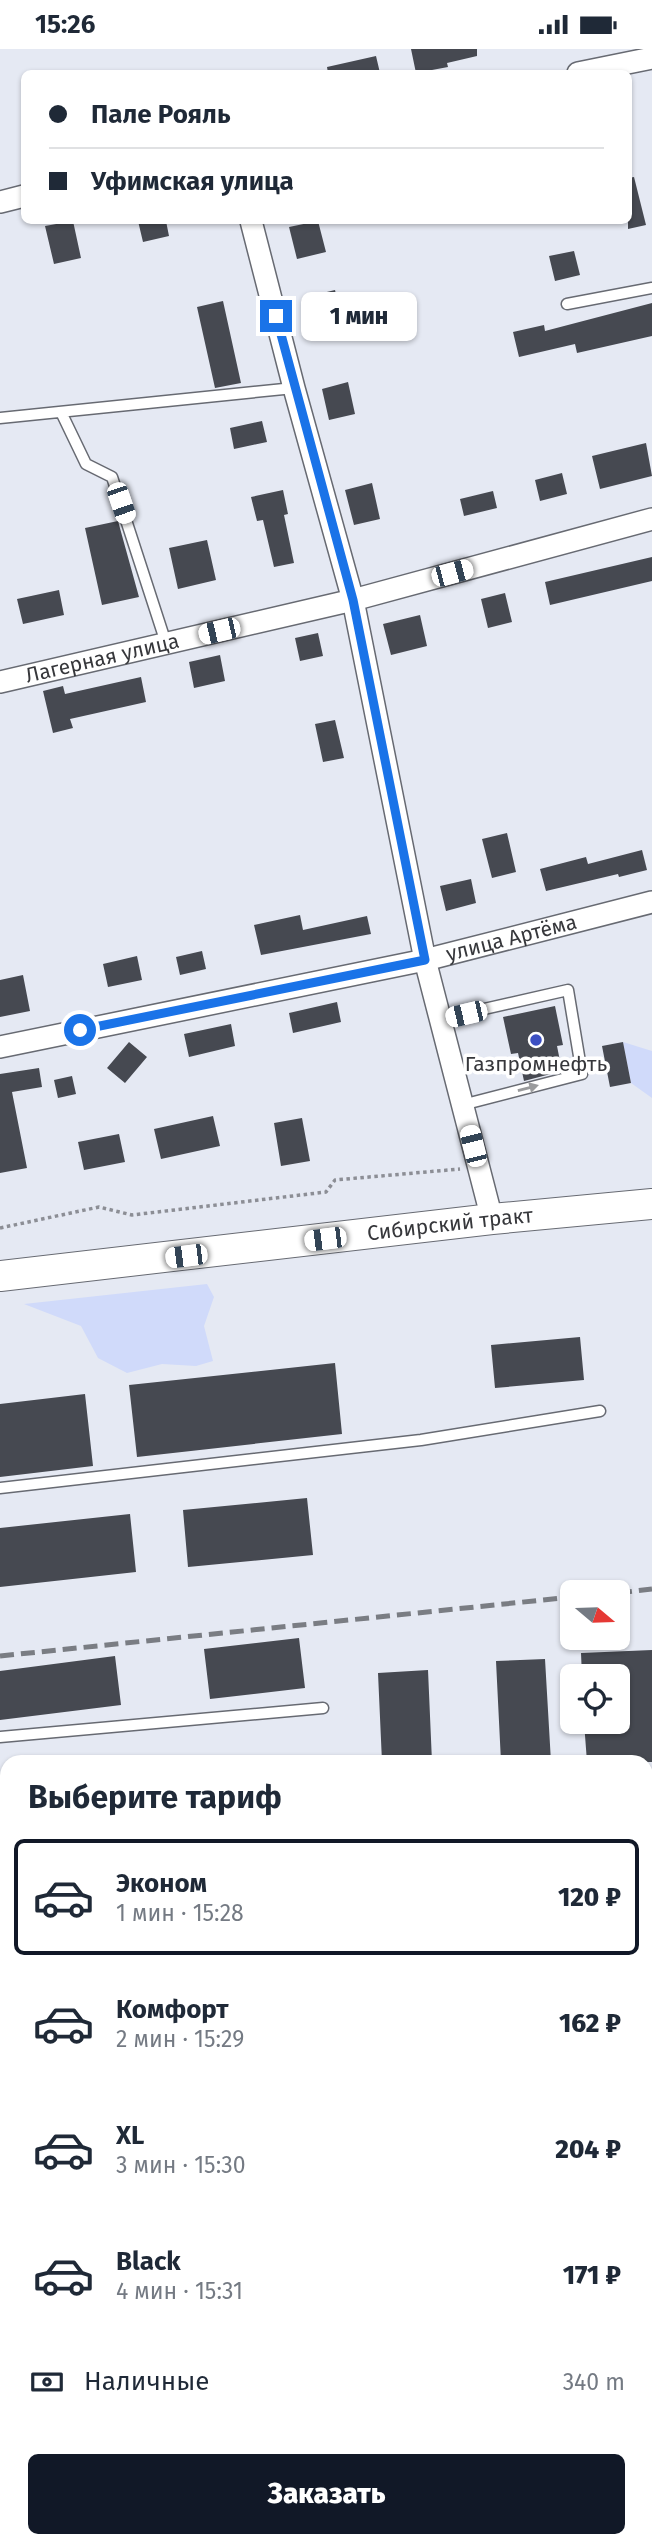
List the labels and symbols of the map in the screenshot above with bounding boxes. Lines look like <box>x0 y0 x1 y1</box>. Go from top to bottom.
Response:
callout: 1 мин <box>300 292 416 341</box>
route end <box>260 300 292 332</box>
car <box>105 480 138 526</box>
car <box>429 557 476 589</box>
car <box>197 616 242 646</box>
street label: Лагерная улица <box>23 628 182 689</box>
street label: улица Артёма <box>443 909 580 967</box>
car <box>444 999 489 1029</box>
route start <box>64 1014 96 1046</box>
marker: Газпромнефть <box>528 1032 544 1048</box>
place label: Газпромнефть <box>465 1051 607 1077</box>
one-way arrow <box>518 1082 540 1093</box>
car <box>458 1123 489 1169</box>
street label: Сибирский тракт <box>366 1202 535 1246</box>
car <box>303 1226 348 1252</box>
car <box>164 1243 209 1269</box>
north arrow <box>560 1580 630 1650</box>

